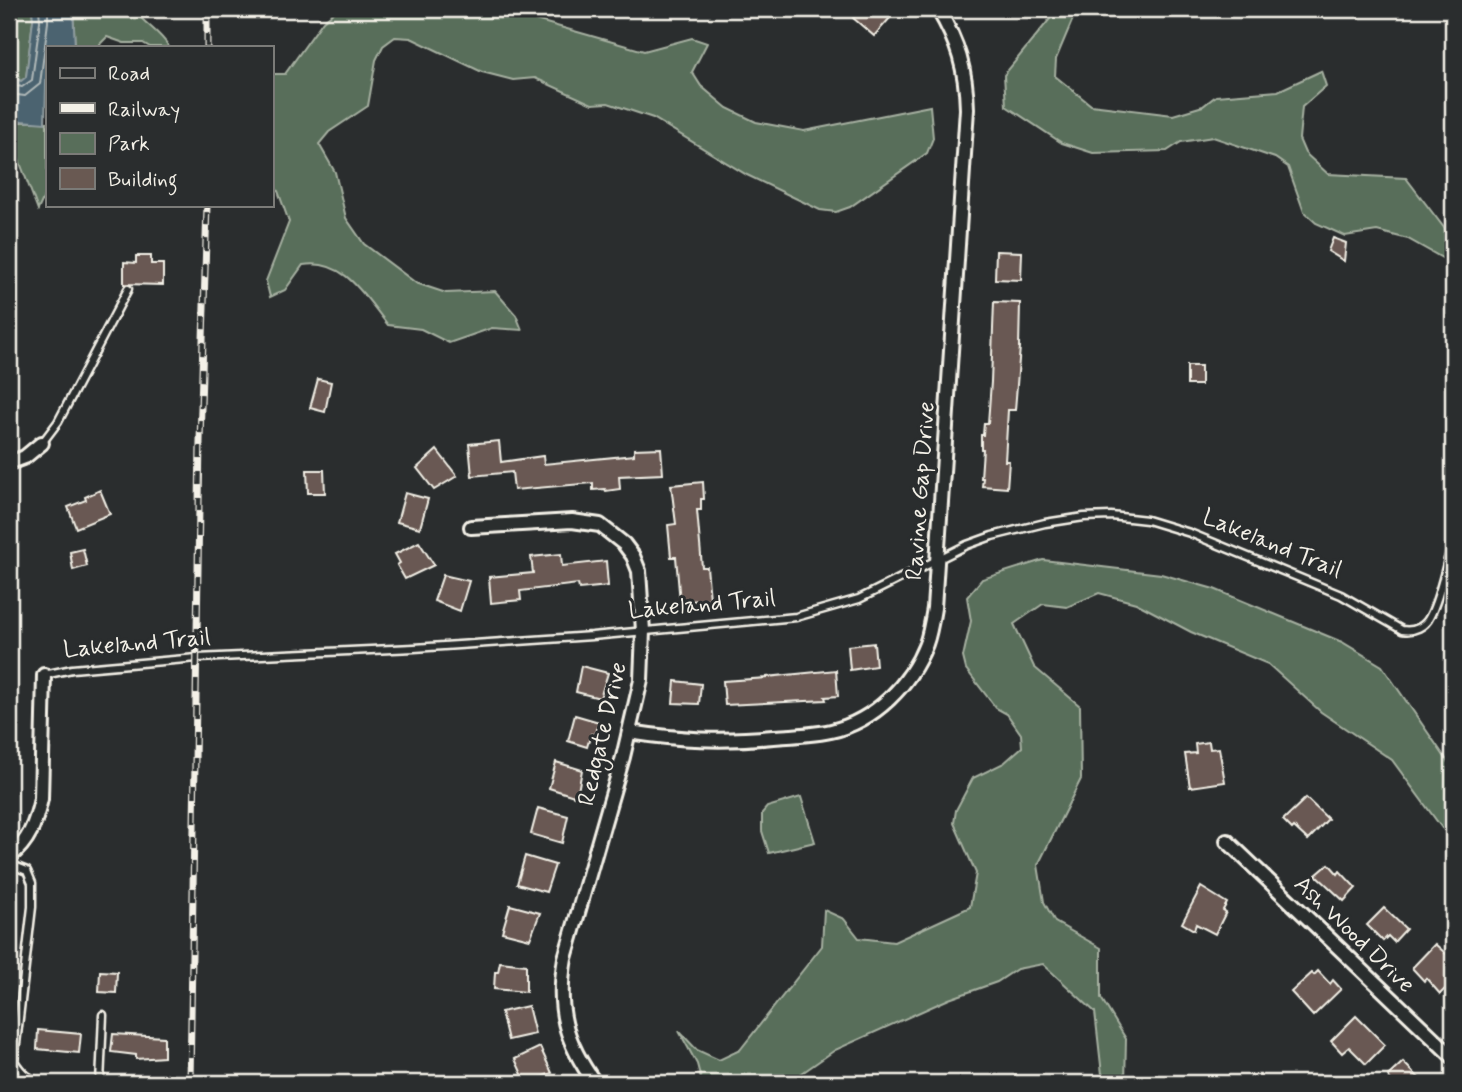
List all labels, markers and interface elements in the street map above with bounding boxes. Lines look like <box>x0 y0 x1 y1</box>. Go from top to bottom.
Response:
legend <box>46 46 273 206</box>
text: Road <box>108 60 150 88</box>
text: Railway <box>108 96 180 124</box>
text: Park <box>108 130 150 158</box>
text: Building <box>108 166 178 196</box>
street label: Ravine Gap Drive <box>899 401 943 581</box>
street label: Lakeland Trail <box>1198 502 1346 586</box>
street label: Lakeland Trail <box>627 583 777 627</box>
street label: Lakeland Trail <box>62 622 212 666</box>
street label: Redgate Drive <box>571 659 637 809</box>
street label: Ash Wood Drive <box>1287 869 1421 1001</box>

